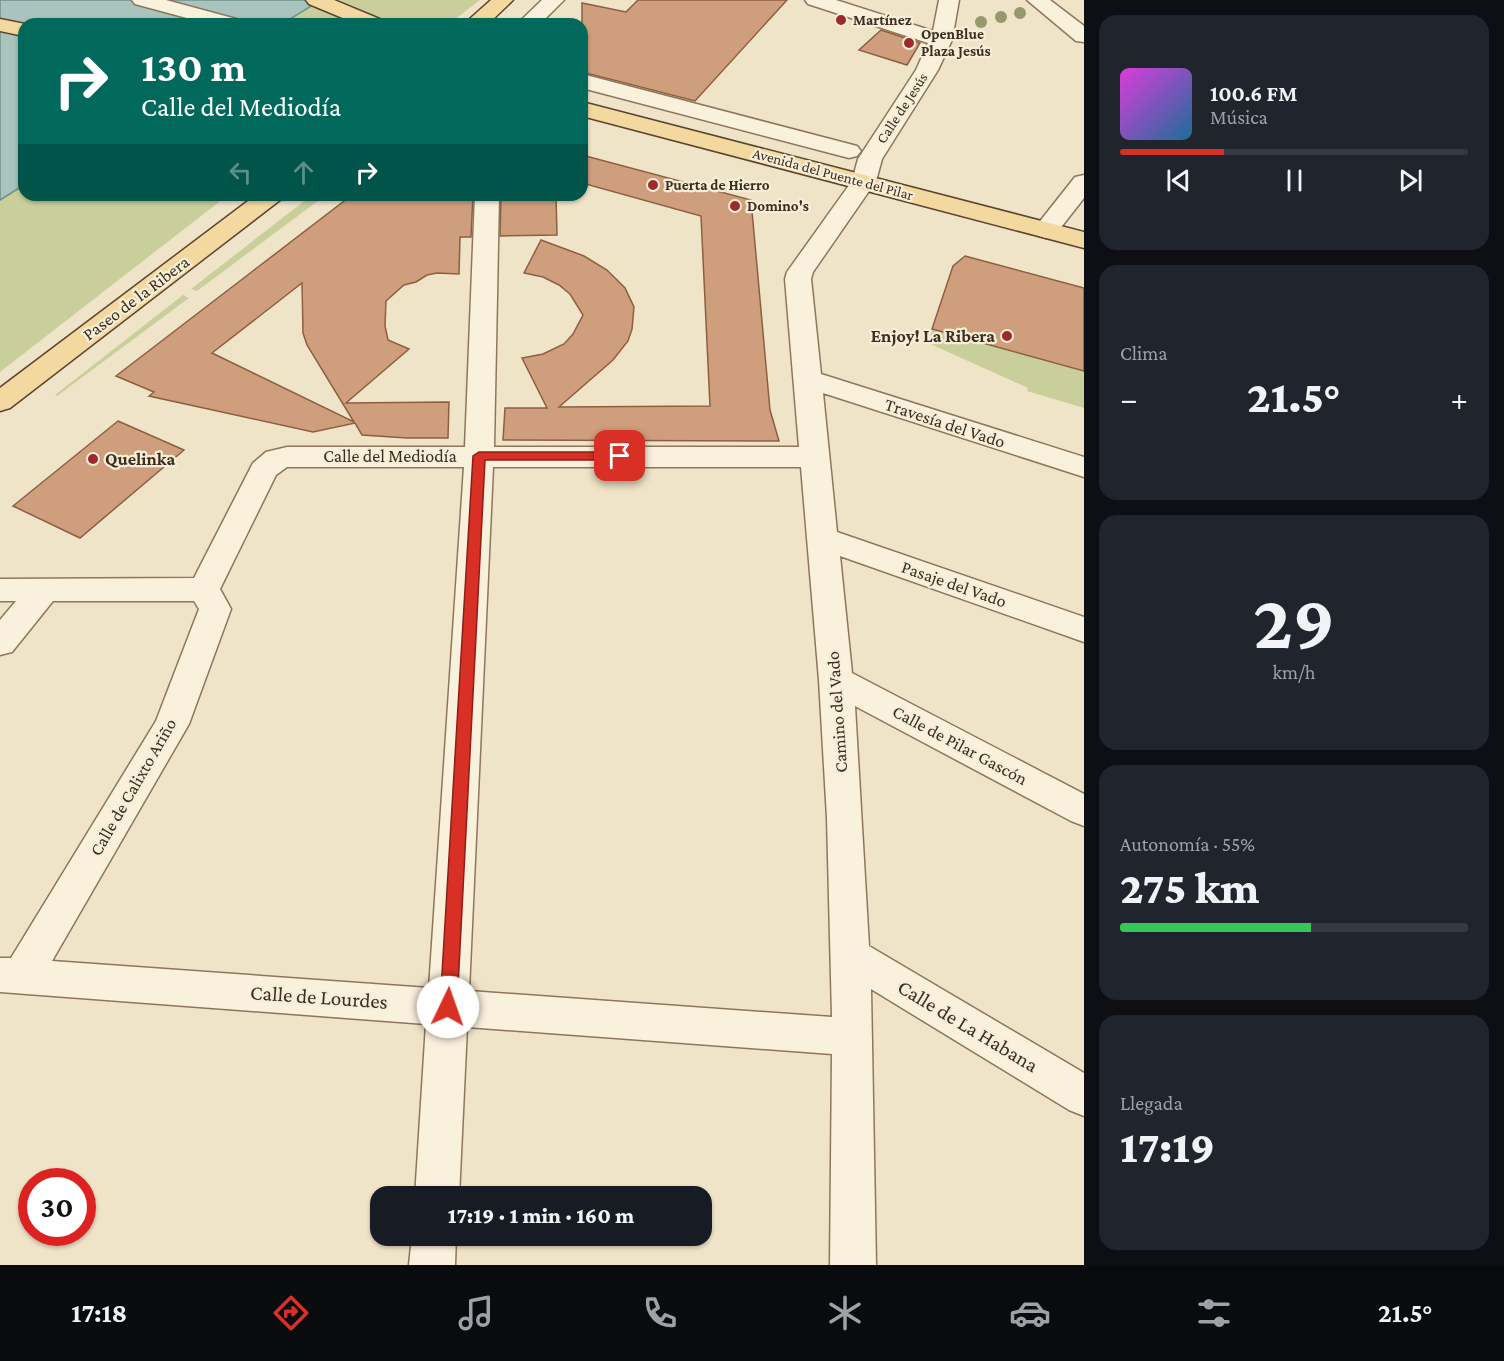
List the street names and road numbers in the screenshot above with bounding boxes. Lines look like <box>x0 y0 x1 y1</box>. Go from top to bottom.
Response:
street label: Calle de Jesús <box>873 70 932 147</box>
street label: Avenida del Puente del Pilar <box>751 145 916 203</box>
street label: Paseo de la Ribera <box>79 252 193 344</box>
street label: Travesía del Vado <box>882 394 1008 452</box>
street label: Calle del Mediodía <box>323 446 457 466</box>
street label: Pasaje del Vado <box>898 557 1009 612</box>
street label: Camino del Vado <box>823 651 851 773</box>
street label: Calle de Pilar Gascón <box>889 701 1031 789</box>
street label: Calle de Calixto Ariño <box>86 715 180 859</box>
street label: Calle de La Habana <box>893 975 1043 1078</box>
street label: Calle de Lourdes <box>249 980 389 1014</box>

